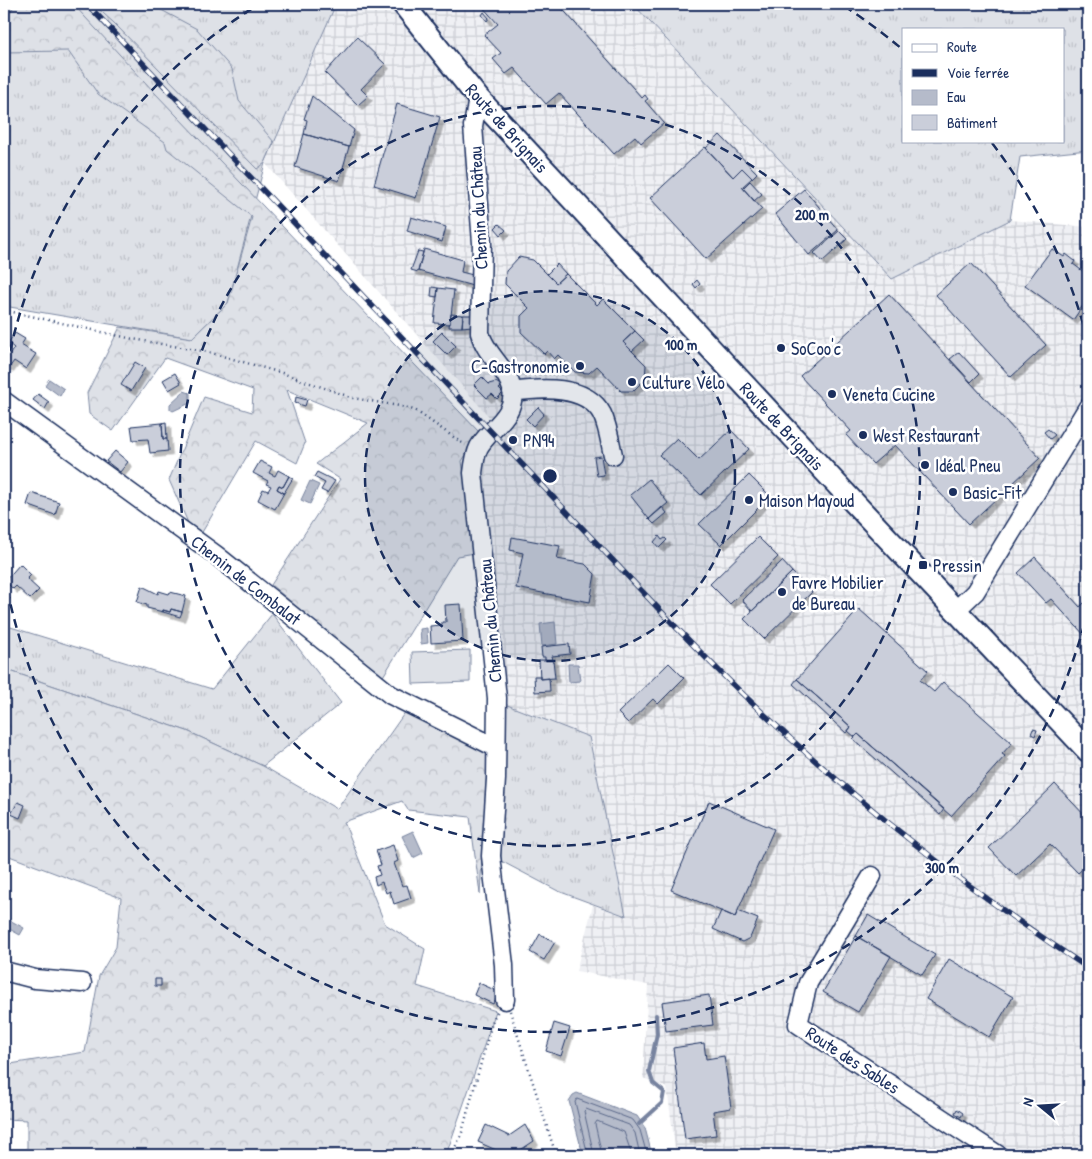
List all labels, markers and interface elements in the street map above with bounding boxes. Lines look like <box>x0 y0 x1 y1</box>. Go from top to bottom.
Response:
legend <box>902 28 1064 142</box>
text: Route <box>947 36 977 57</box>
text: Voie ferrée <box>947 62 1009 83</box>
street label: Route de Brignais <box>460 78 554 178</box>
text: Eau <box>947 86 966 107</box>
text: Bâtiment <box>947 112 998 133</box>
street label: Chemin du Château <box>462 146 494 270</box>
text: 200 m <box>795 204 829 225</box>
text: 100 m <box>665 334 697 355</box>
place label: SoCoo'c <box>791 336 841 361</box>
marker: SoCoo'c <box>775 342 787 354</box>
place label: C-Gastronomie <box>471 354 570 379</box>
marker: C-Gastronomie <box>574 360 586 372</box>
place label: Culture Vélo <box>642 370 725 395</box>
marker: Culture Vélo <box>626 376 638 388</box>
street label: Route de Brignais <box>734 376 830 476</box>
place label: Veneta Cucine <box>842 382 935 407</box>
marker: Veneta Cucine <box>826 388 838 400</box>
place label: West Restaurant <box>873 423 980 448</box>
place label: PN94 <box>523 428 555 453</box>
marker: West Restaurant <box>857 429 869 441</box>
marker: PN94 <box>507 434 519 446</box>
place label: Idéal Pneu <box>935 453 1001 478</box>
marker: Idéal Pneu <box>919 459 931 471</box>
centre of rings <box>541 467 559 485</box>
place label: Basic-Fit <box>963 480 1022 505</box>
marker: Basic-Fit <box>947 486 959 498</box>
place label: Maison Mayoud <box>759 488 854 513</box>
marker: Maison Mayoud <box>743 494 755 506</box>
street label: Chemin de Combalat <box>186 529 307 631</box>
place label: Pressin <box>933 553 982 578</box>
street label: Chemin du Château <box>472 558 508 684</box>
marker: Pressin <box>917 559 929 571</box>
place label: Favre Mobilier de Bureau <box>791 570 884 616</box>
marker: Favre Mobilier de Bureau <box>776 586 788 598</box>
text: 300 m <box>925 857 959 878</box>
street label: Route des Sables <box>801 1020 905 1100</box>
north arrow <box>1014 1082 1064 1132</box>
text: N <box>1017 1095 1038 1108</box>

